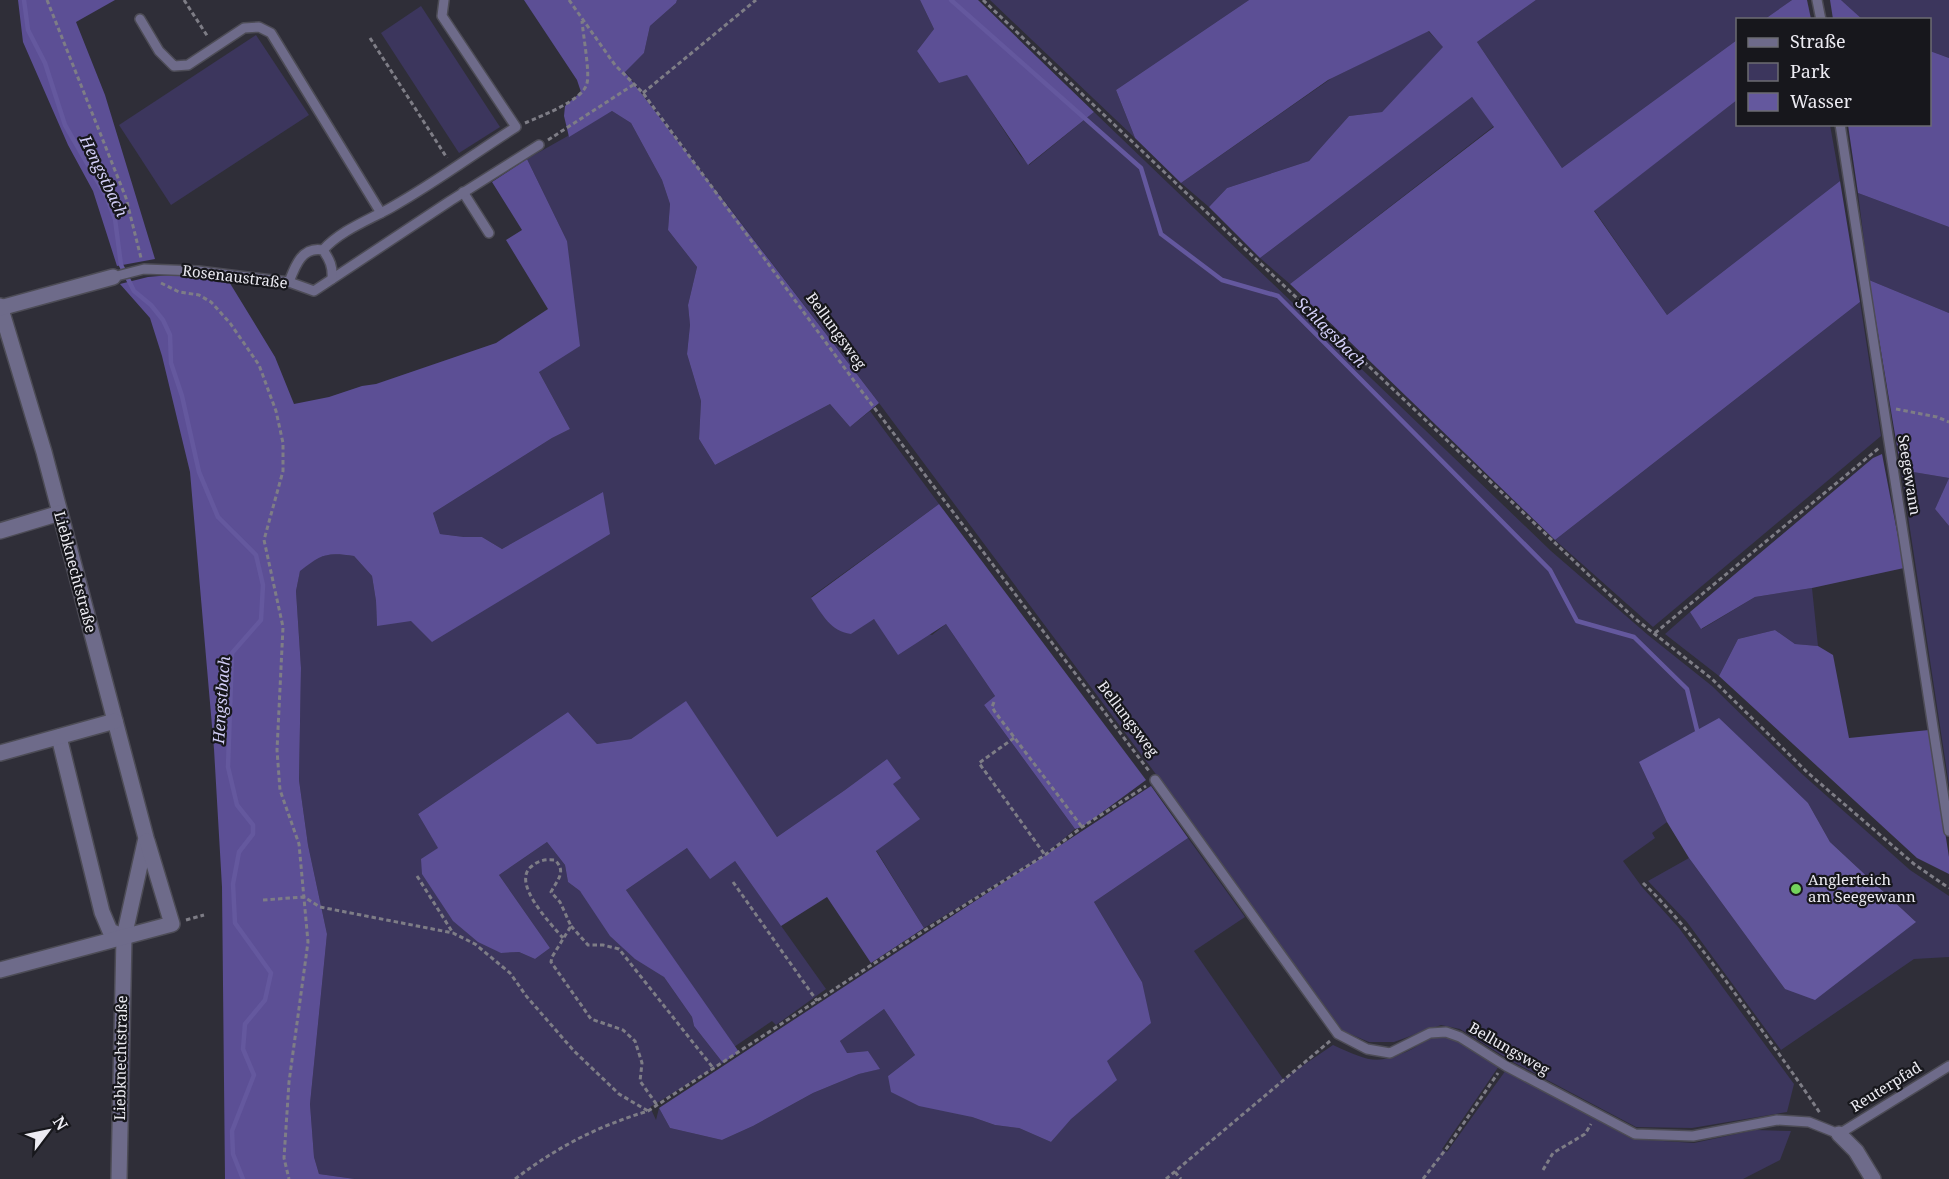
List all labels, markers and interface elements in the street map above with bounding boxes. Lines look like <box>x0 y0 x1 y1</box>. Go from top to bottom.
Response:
legend <box>1736 18 1931 126</box>
text: Straße <box>1790 29 1846 53</box>
text: Park <box>1790 59 1830 83</box>
text: Wasser <box>1790 89 1853 113</box>
water label: Hengstbach <box>74 131 133 221</box>
street label: Rosenaustraße <box>181 260 289 292</box>
street label: Bellungsweg <box>802 288 871 373</box>
water label: Schlagsbach <box>1291 292 1372 373</box>
street label: Seegewann <box>1894 433 1926 517</box>
street label: Liebknechtstraße <box>50 509 102 635</box>
water label: Hengstbach <box>207 655 235 746</box>
street label: Bellungsweg <box>1094 676 1164 760</box>
place label: Anglerteich am Seegewann <box>1808 869 1916 906</box>
marker: Anglerteich am Seegewann <box>1789 882 1803 896</box>
street label: Liebknechtstraße <box>109 995 131 1121</box>
street label: Bellungsweg <box>1465 1017 1554 1079</box>
street label: Reuterpfad <box>1846 1056 1925 1116</box>
north arrow <box>18 1101 78 1161</box>
text: N <box>48 1112 74 1135</box>

